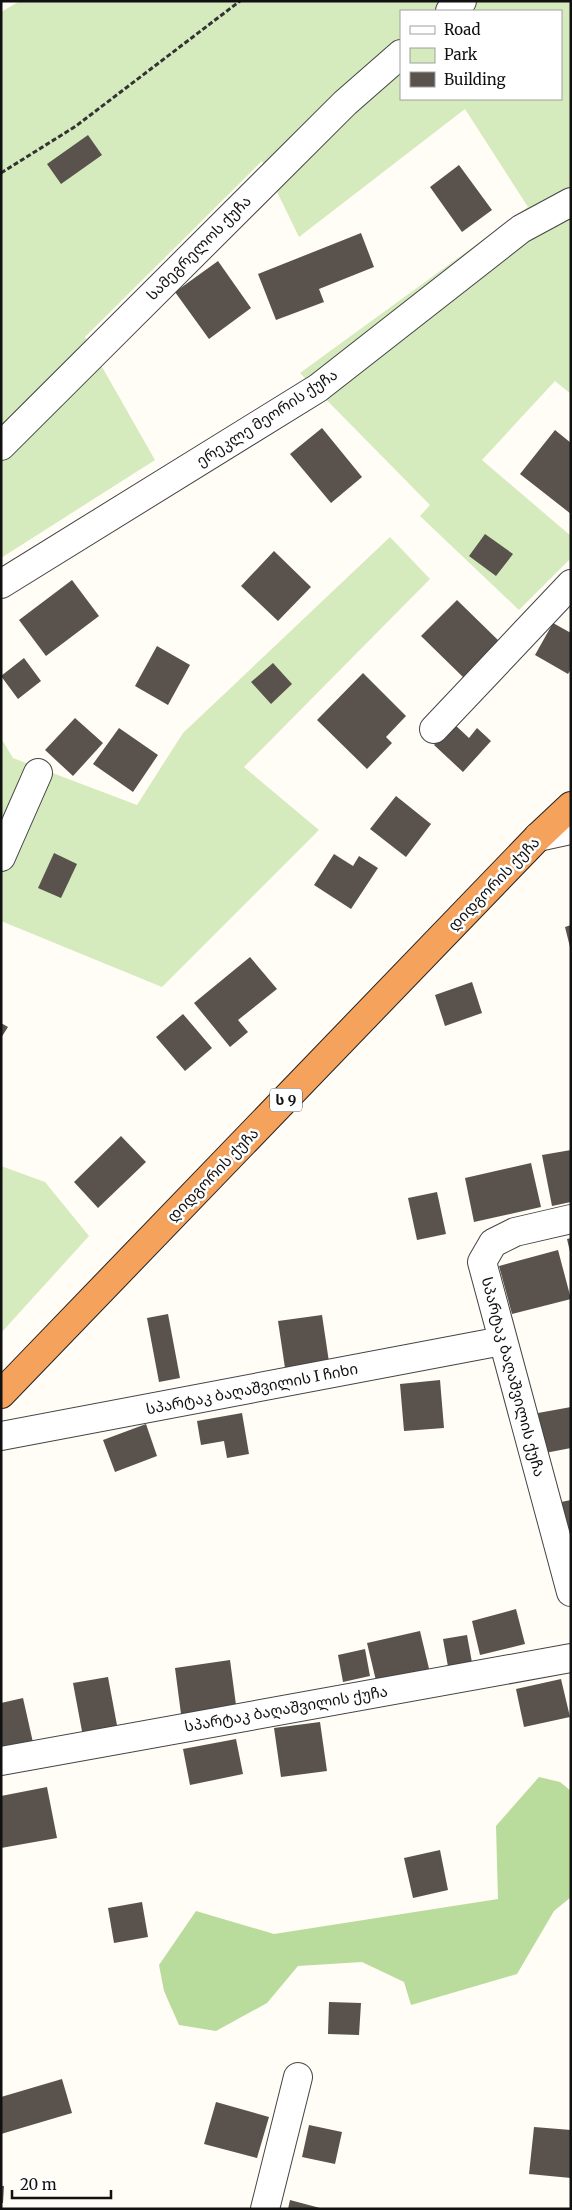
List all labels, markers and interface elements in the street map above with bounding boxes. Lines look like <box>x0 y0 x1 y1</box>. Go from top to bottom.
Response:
legend <box>400 10 562 100</box>
text: Road <box>444 20 480 39</box>
text: Park <box>444 45 478 64</box>
text: Building <box>444 70 506 89</box>
street label: სამეგრელოს ქუჩა <box>142 191 255 304</box>
street label: ერეკლე მეორის ქუჩა <box>193 365 341 470</box>
street label: დიდგორის ქუჩა <box>444 833 543 935</box>
road number: ს 9 <box>270 1088 302 1112</box>
street label: დიდგორის ქუჩა <box>163 1124 262 1226</box>
street label: სპარტაკ ბაღაშვილის ქუჩა <box>478 1275 549 1479</box>
street label: სპარტაკ ბაღაშვილის I ჩიხი <box>144 1359 359 1418</box>
street label: სპარტაკ ბაღაშვილის ქუჩა <box>183 1681 389 1736</box>
scale bar <box>12 2168 111 2200</box>
text: 20 m <box>20 2175 57 2194</box>

